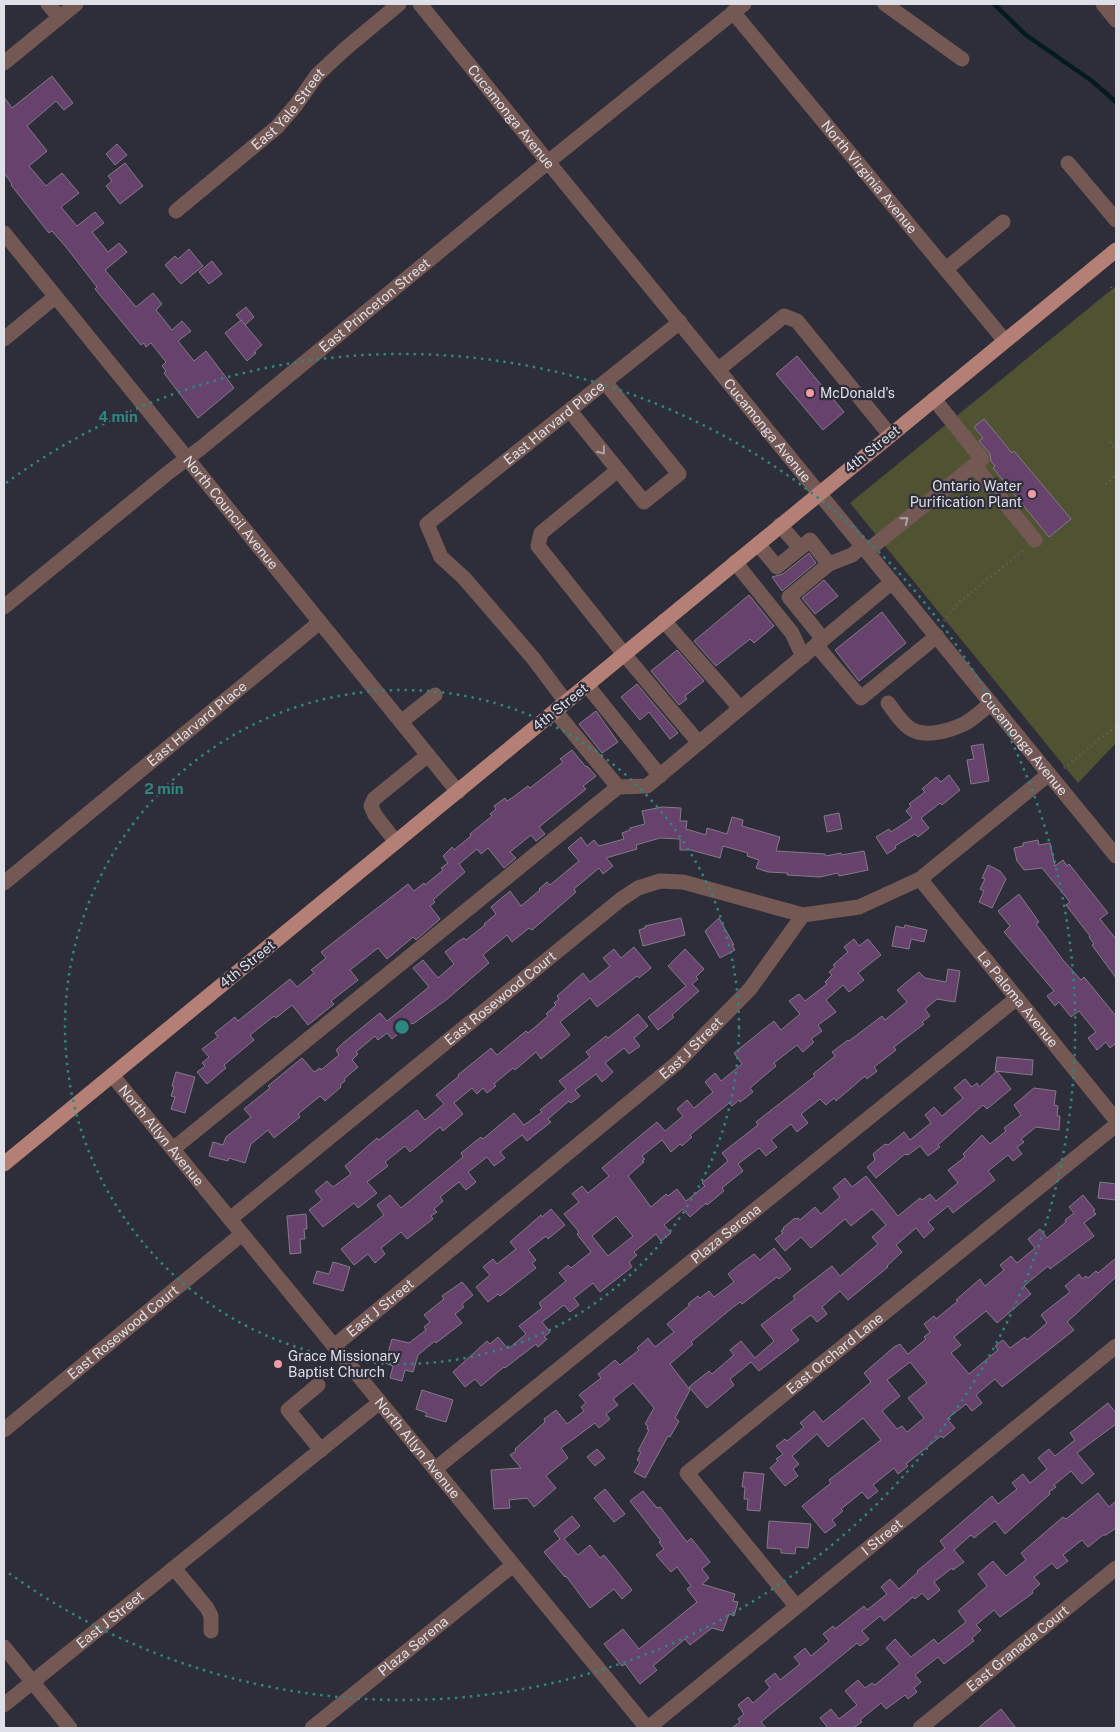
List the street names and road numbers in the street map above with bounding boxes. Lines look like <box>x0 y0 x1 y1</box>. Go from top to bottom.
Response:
street label: Cucamonga Avenue <box>464 62 558 172</box>
street label: East Yale Street <box>248 65 327 153</box>
street label: North Virginia Avenue <box>818 117 921 237</box>
street label: East Princeton Street <box>316 255 433 355</box>
street label: Cucamonga Avenue <box>721 375 815 485</box>
street label: East Harvard Place <box>500 378 608 468</box>
street label: 4th Street <box>841 422 903 476</box>
street label: North Council Avenue <box>180 453 282 572</box>
street label: East Harvard Place <box>144 678 250 770</box>
street label: 4th Street <box>529 680 591 734</box>
street label: Cucamonga Avenue <box>977 689 1071 799</box>
street label: 4th Street <box>216 937 278 991</box>
street label: East Rosewood Court <box>441 948 559 1048</box>
street label: La Paloma Avenue <box>974 948 1062 1050</box>
street label: East J Street <box>656 1014 726 1082</box>
street label: North Allyn Avenue <box>115 1082 207 1189</box>
street label: Plaza Serena <box>688 1201 764 1267</box>
street label: East J Street <box>344 1276 417 1340</box>
street label: East Rosewood Court <box>64 1282 182 1382</box>
street label: East Orchard Lane <box>783 1309 886 1397</box>
street label: North Allyn Avenue <box>371 1394 464 1502</box>
street label: I Street <box>858 1516 906 1559</box>
street label: East J Street <box>73 1588 147 1652</box>
street label: East Granada Court <box>963 1602 1072 1695</box>
street label: Plaza Serena <box>375 1613 451 1679</box>

